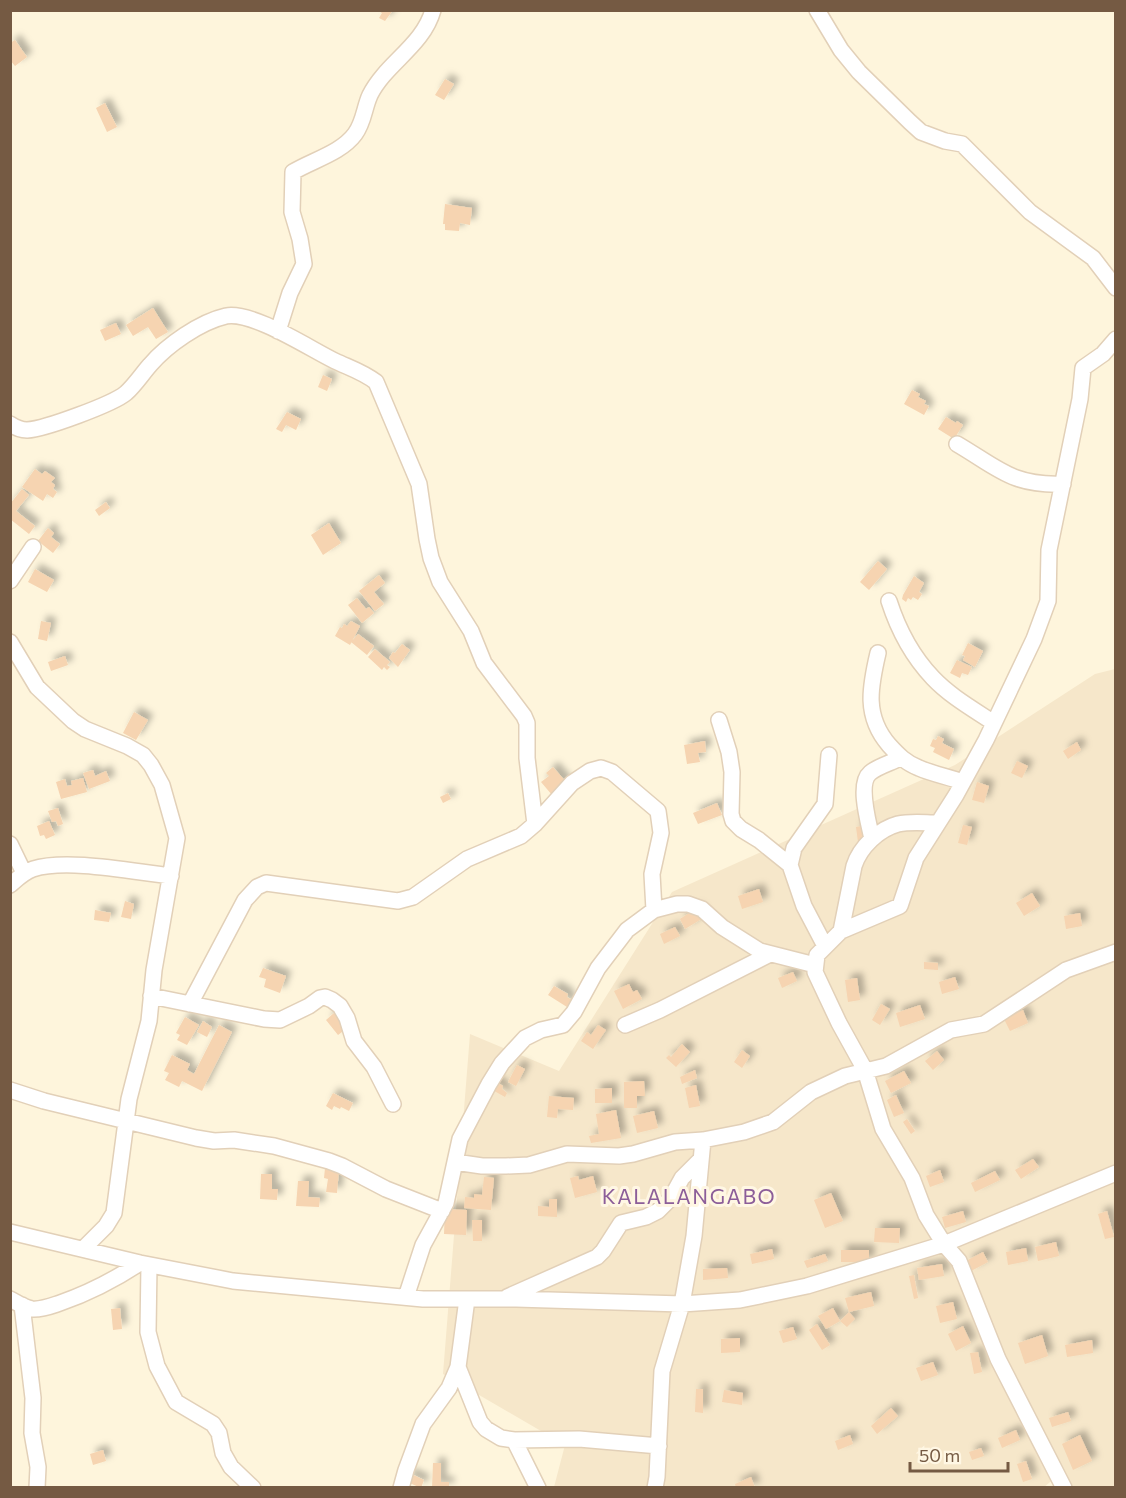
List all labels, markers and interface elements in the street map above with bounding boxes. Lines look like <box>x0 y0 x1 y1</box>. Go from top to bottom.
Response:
district label: KALALANGABO <box>602 1183 776 1208</box>
scale bar <box>910 1435 1008 1473</box>
text: 50 m <box>919 1444 960 1466</box>

